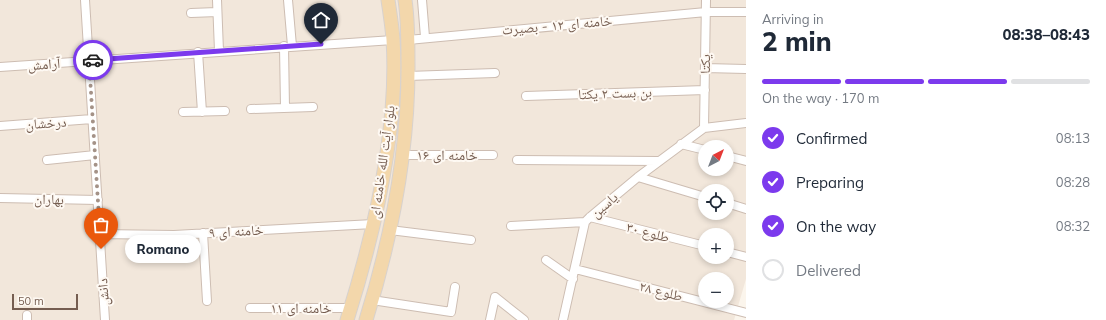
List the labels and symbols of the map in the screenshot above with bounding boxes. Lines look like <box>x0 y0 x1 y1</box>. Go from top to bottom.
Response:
pin <box>304 3 338 44</box>
street label: خامنه ای ۱۲ - بصیرت <box>501 11 613 39</box>
courier <box>73 40 113 80</box>
street label: آرامش <box>27 54 61 74</box>
street label: یکتا <box>696 54 714 74</box>
street label: بن بست ۲ یکتا <box>578 83 652 103</box>
street label: بلوار آیت الله خامنه ای <box>365 104 399 220</box>
street label: درخشان <box>25 113 67 133</box>
north arrow <box>698 140 734 176</box>
street label: خامنه ای ۱۶ <box>416 146 478 164</box>
street label: یاسین <box>586 188 622 222</box>
street label: بهاران <box>34 190 64 208</box>
pin <box>84 208 118 249</box>
street label: طلوع ۳۰ <box>624 218 672 247</box>
street label: خامنه ای ۹ <box>208 221 264 241</box>
callout: Romano <box>125 235 201 263</box>
street label: طلوع ۲۸ <box>637 277 684 306</box>
street label: دانش <box>93 278 113 306</box>
scale bar <box>12 292 78 311</box>
street label: خامنه ای ۱۱ <box>270 299 332 317</box>

